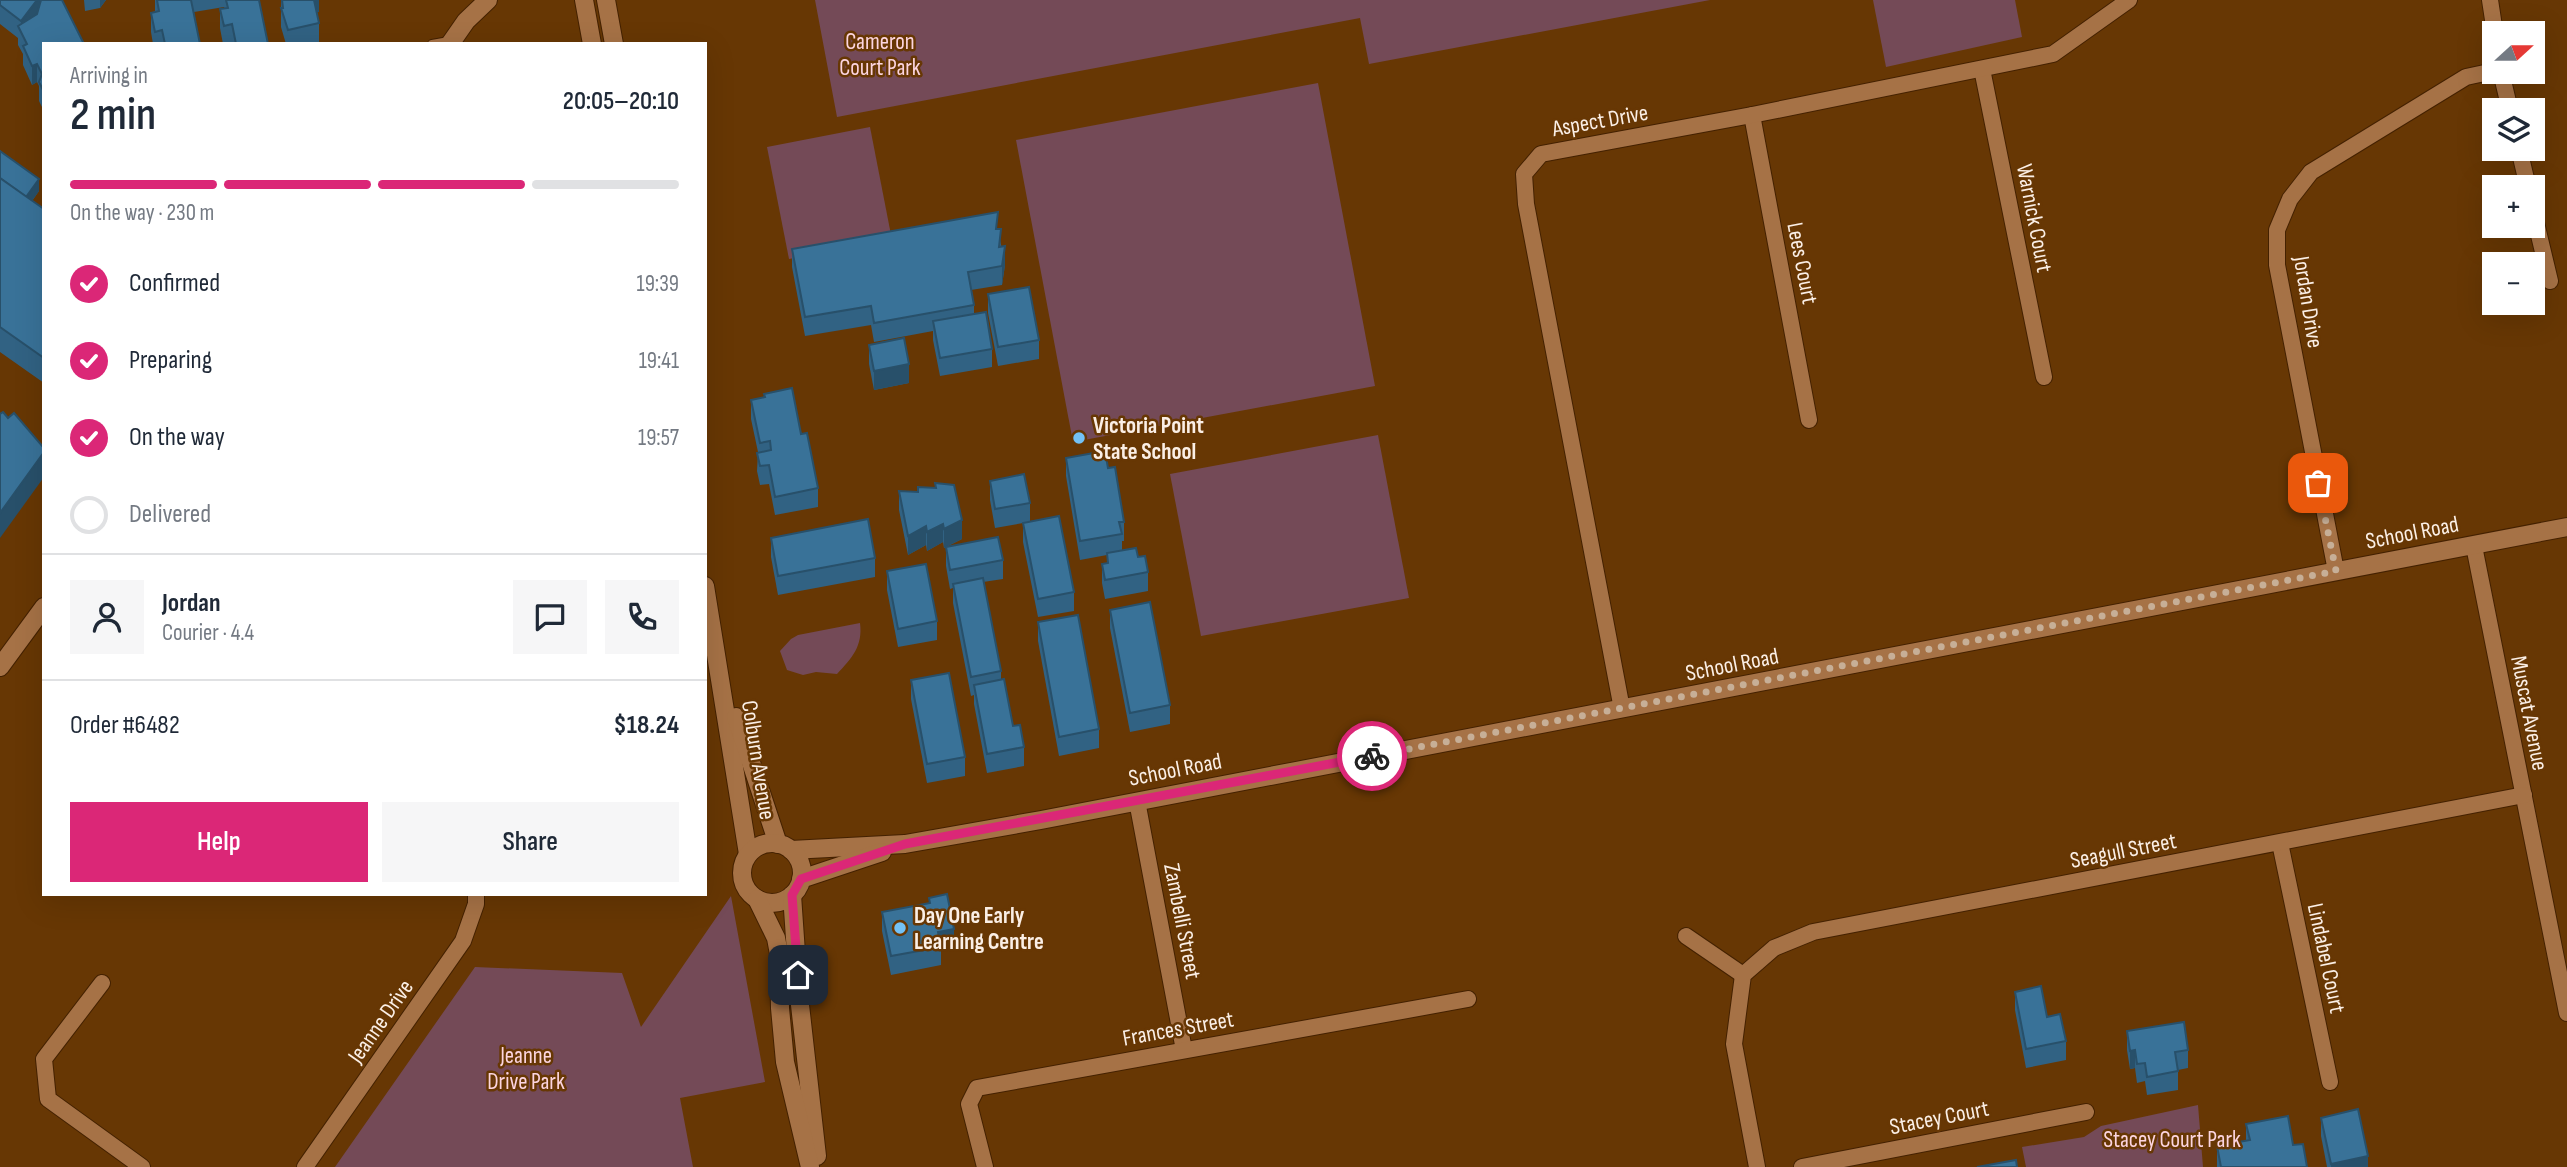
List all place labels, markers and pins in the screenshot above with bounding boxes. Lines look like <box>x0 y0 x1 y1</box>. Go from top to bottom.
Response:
place label: Victoria Point State School <box>1093 412 1204 466</box>
marker: Victoria Point State School <box>1071 430 1087 446</box>
pin <box>2288 453 2348 513</box>
place label: Day One Early Learning Centre <box>914 902 1044 956</box>
marker: Day One Early Learning Centre <box>892 920 908 936</box>
pin <box>768 945 828 1005</box>

